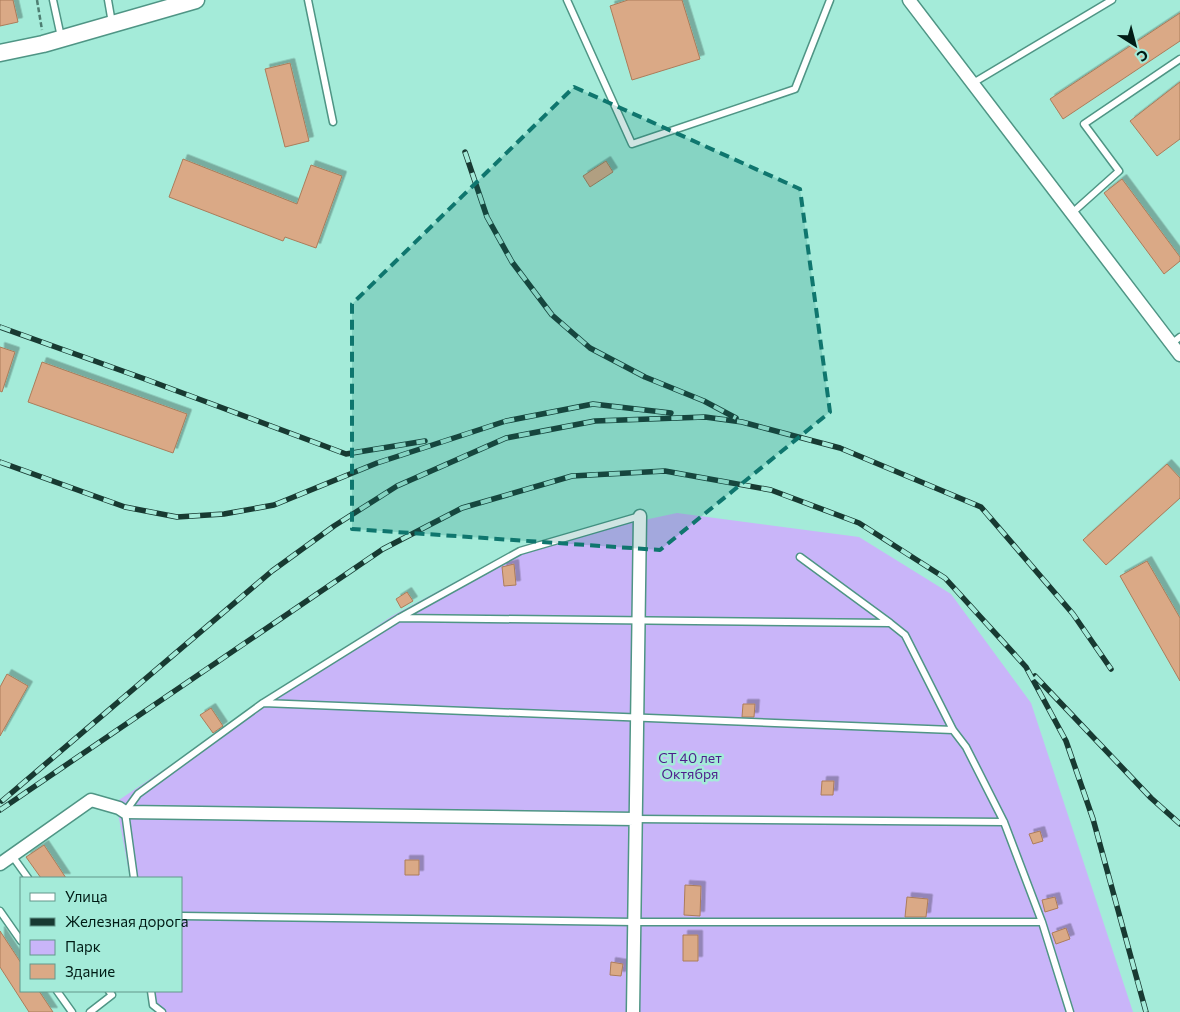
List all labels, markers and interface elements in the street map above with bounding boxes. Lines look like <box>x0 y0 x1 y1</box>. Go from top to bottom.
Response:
north arrow <box>1110 20 1160 70</box>
text: С <box>1134 46 1152 66</box>
park label: СТ 40 лет Октября <box>658 749 722 782</box>
legend <box>20 877 182 992</box>
text: Улица <box>65 887 107 905</box>
text: Железная дорога <box>65 912 189 930</box>
text: Парк <box>65 937 101 955</box>
text: Здание <box>65 962 115 980</box>

